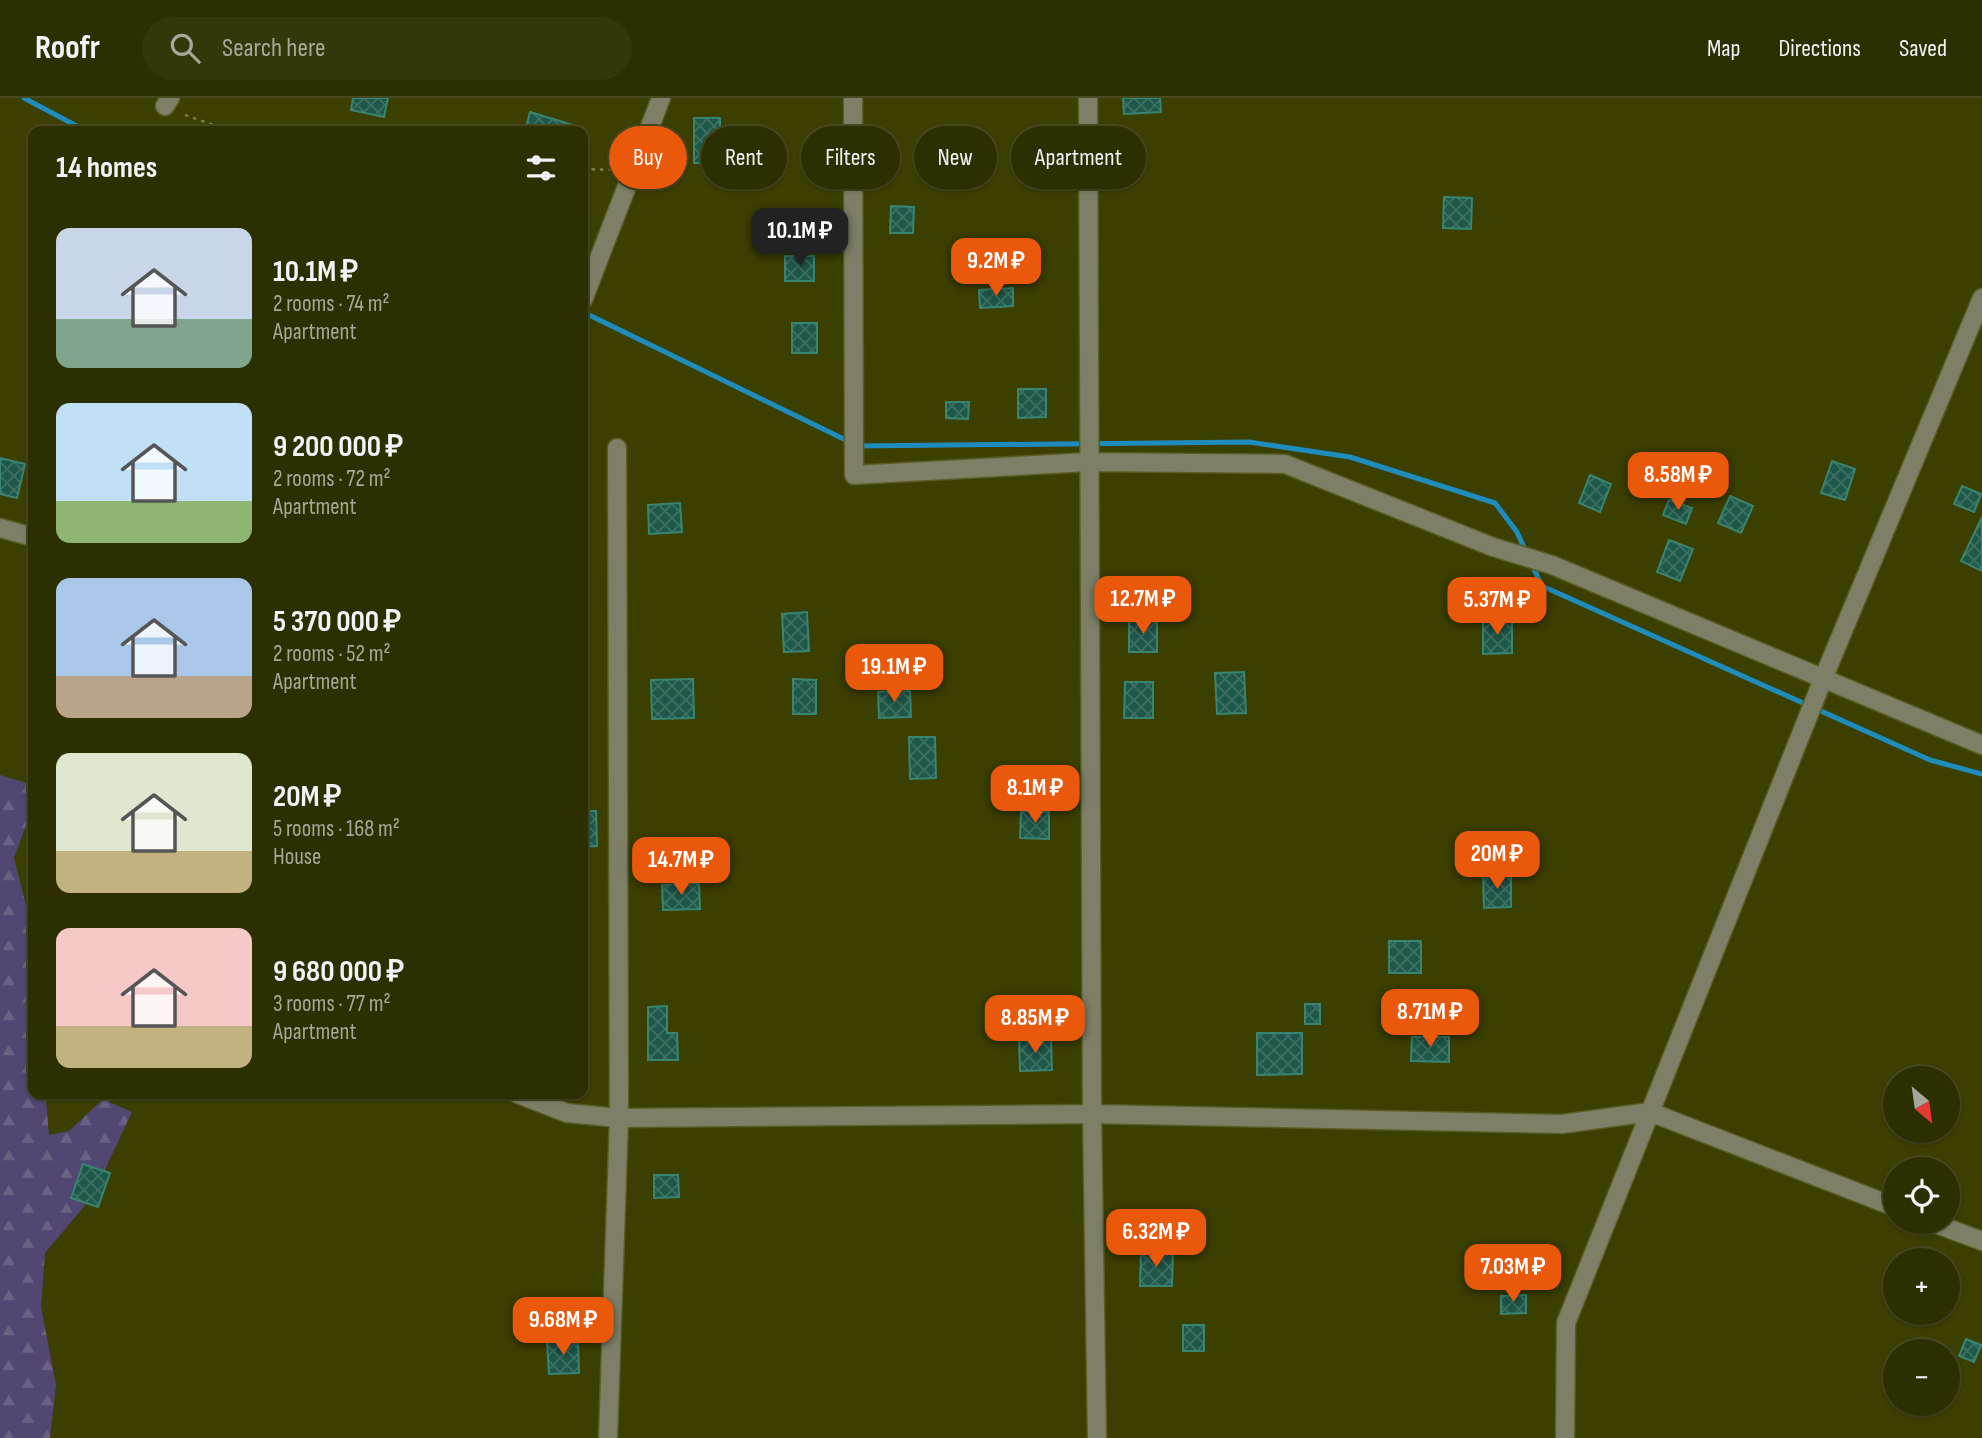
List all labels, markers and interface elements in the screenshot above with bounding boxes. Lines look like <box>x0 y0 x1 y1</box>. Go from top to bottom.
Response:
search box <box>142 17 632 80</box>
text: Roofr <box>35 28 100 68</box>
icon: search <box>166 29 204 67</box>
text: Search here <box>222 33 325 64</box>
text: Map <box>1707 34 1740 63</box>
text: Directions <box>1778 34 1861 63</box>
text: Saved <box>1899 34 1947 63</box>
chip: Buy <box>609 126 687 189</box>
chip: Rent <box>701 126 787 189</box>
chip: Filters <box>801 126 900 189</box>
chip: New <box>914 126 997 189</box>
chip: Apartment <box>1011 126 1146 189</box>
icon: filters <box>522 149 560 187</box>
text: 14 homes <box>56 150 157 186</box>
pin: 10.1M ₽ <box>735 208 865 268</box>
text: 10.1M ₽ <box>767 217 833 245</box>
pin: 9.2M ₽ <box>939 238 1053 298</box>
text: 9.2M ₽ <box>967 247 1025 275</box>
text: 10.1M ₽ <box>273 254 358 290</box>
icon: home <box>112 256 196 340</box>
text: 2 rooms · 74 m² <box>273 290 390 318</box>
text: Apartment <box>273 318 357 346</box>
text: 9 200 000 ₽ <box>273 429 403 465</box>
icon: home <box>112 431 196 515</box>
pin: 8.58M ₽ <box>1613 452 1743 512</box>
text: 8.58M ₽ <box>1644 461 1712 489</box>
text: 2 rooms · 72 m² <box>273 465 391 493</box>
text: Apartment <box>273 493 357 521</box>
pin: 12.7M ₽ <box>1078 576 1208 636</box>
pin: 5.37M ₽ <box>1432 578 1562 637</box>
text: 12.7M ₽ <box>1110 585 1176 613</box>
text: 5.37M ₽ <box>1463 586 1531 614</box>
text: 5 370 000 ₽ <box>273 604 401 640</box>
icon: home <box>112 606 196 690</box>
text: 2 rooms · 52 m² <box>273 640 391 668</box>
pin: 19.1M ₽ <box>829 644 959 704</box>
text: 19.1M ₽ <box>861 653 927 681</box>
text: Apartment <box>273 668 357 696</box>
pin: 8.1M ₽ <box>978 766 1092 825</box>
text: 8.1M ₽ <box>1007 774 1063 802</box>
text: 20M ₽ <box>273 779 342 815</box>
icon: home <box>112 781 196 865</box>
text: 5 rooms · 168 m² <box>273 815 400 843</box>
pin: 20M ₽ <box>1448 832 1546 891</box>
pin: 14.7M ₽ <box>616 838 746 897</box>
text: 20M ₽ <box>1471 840 1523 868</box>
text: House <box>273 843 321 871</box>
text: 14.7M ₽ <box>648 846 714 874</box>
text: 9 680 000 ₽ <box>273 954 404 990</box>
icon: home <box>112 956 196 1040</box>
text: 3 rooms · 77 m² <box>273 990 391 1018</box>
pin: 8.71M ₽ <box>1365 990 1495 1049</box>
pin: 8.85M ₽ <box>970 996 1100 1055</box>
text: 8.71M ₽ <box>1397 998 1463 1026</box>
text: 8.85M ₽ <box>1001 1004 1069 1032</box>
text: Apartment <box>273 1018 357 1046</box>
north arrow <box>1883 1066 1960 1143</box>
map controls <box>1883 1066 1960 1416</box>
button: locate <box>1883 1157 1960 1234</box>
pin: 6.32M ₽ <box>1091 1210 1221 1269</box>
text: 6.32M ₽ <box>1122 1218 1190 1246</box>
pin: 7.03M ₽ <box>1448 1244 1578 1304</box>
button: + <box>1883 1248 1960 1325</box>
text: 7.03M ₽ <box>1480 1253 1546 1281</box>
pin: 9.68M ₽ <box>498 1298 628 1357</box>
text: 9.68M ₽ <box>529 1306 597 1334</box>
button: − <box>1883 1339 1960 1416</box>

